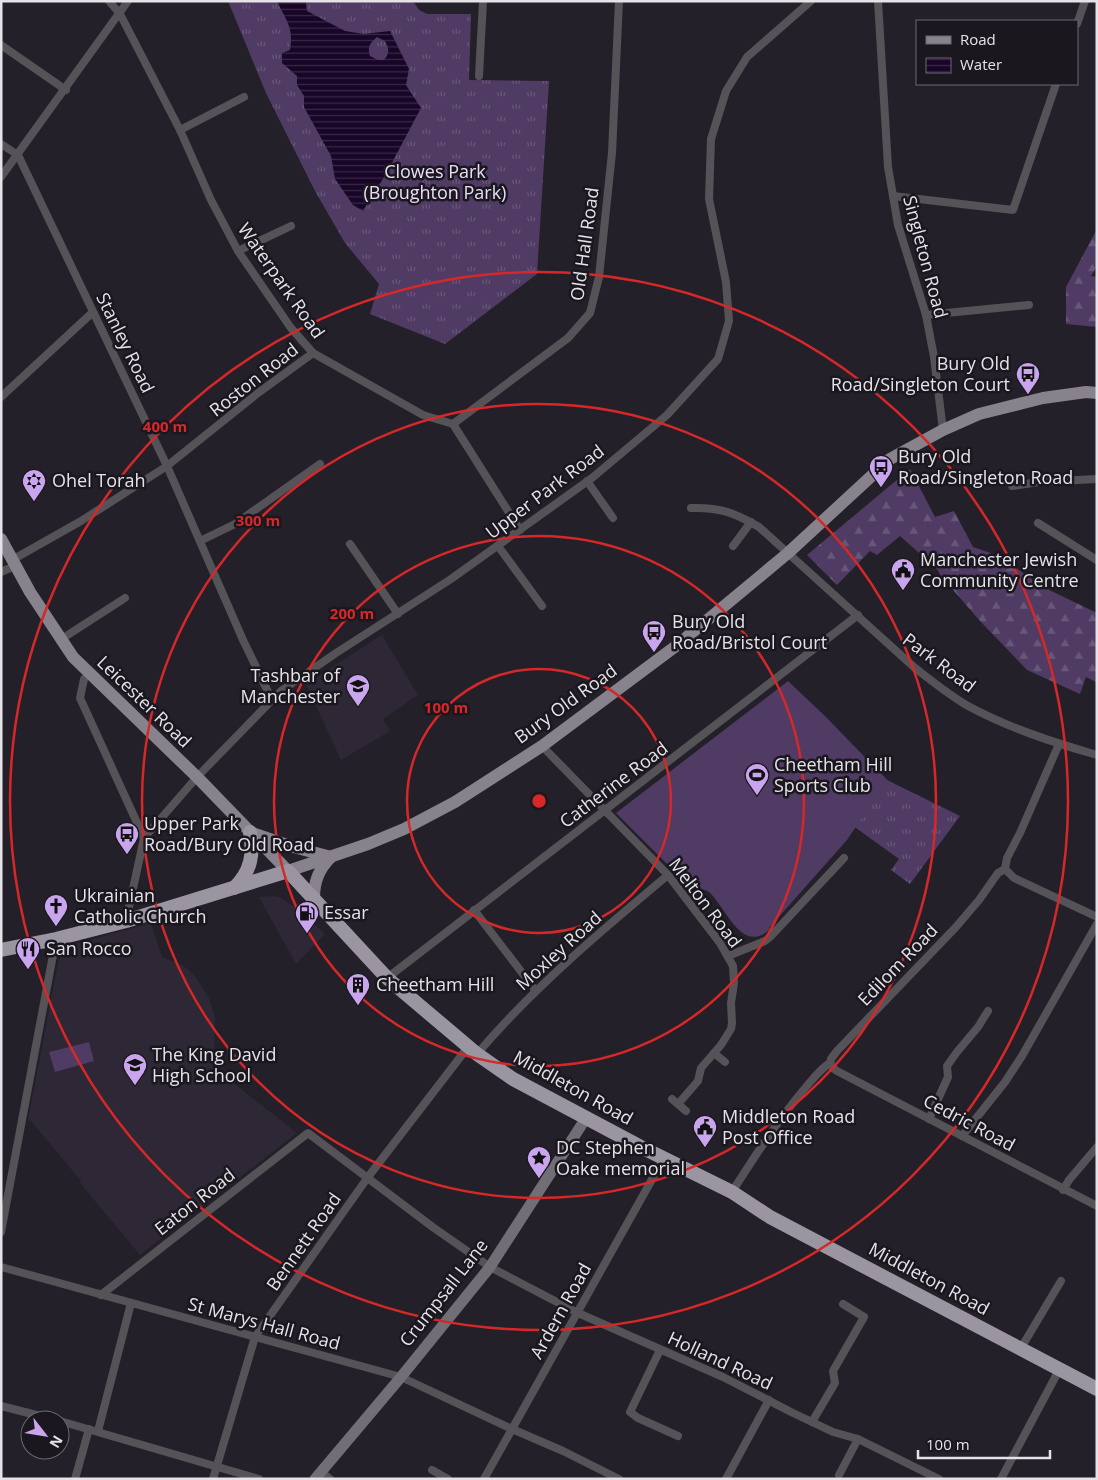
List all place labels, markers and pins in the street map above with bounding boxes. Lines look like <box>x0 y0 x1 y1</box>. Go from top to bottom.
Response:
place label: Bury Old Road/Singleton Court <box>831 351 1010 396</box>
bus stop icon: Bury Old Road/Singleton Court <box>1015 361 1041 395</box>
place label: Bury Old Road/Singleton Road <box>898 444 1073 489</box>
bus stop icon: Bury Old Road/Singleton Road <box>868 454 894 488</box>
synagogue icon: Ohel Torah <box>21 468 47 502</box>
place label: Ohel Torah <box>52 468 146 492</box>
place label: Manchester Jewish Community Centre <box>920 547 1079 592</box>
public building icon: Manchester Jewish Community Centre <box>890 557 916 591</box>
place label: Bury Old Road/Bristol Court <box>672 609 827 654</box>
bus stop icon: Bury Old Road/Bristol Court <box>641 619 667 653</box>
place label: Tashbar of Manchester <box>241 663 341 708</box>
school or university icon: Tashbar of Manchester <box>345 673 371 707</box>
place label: Cheetham Hill Sports Club <box>774 752 892 797</box>
sports icon: Cheetham Hill Sports Club <box>744 762 770 796</box>
centre of rings <box>530 792 548 810</box>
place label: Upper Park Road/Bury Old Road <box>144 811 314 856</box>
bus stop icon: Upper Park Road/Bury Old Road <box>114 821 140 855</box>
place label: Ukrainian Catholic Church <box>74 883 206 928</box>
church icon: Ukrainian Catholic Church <box>43 893 69 927</box>
fuel station icon: Essar <box>294 900 320 934</box>
place label: Essar <box>324 900 369 924</box>
restaurant icon: San Rocco <box>15 936 41 970</box>
place label: San Rocco <box>46 936 132 960</box>
building icon: Cheetham Hill <box>345 972 371 1006</box>
place label: Cheetham Hill <box>376 972 494 996</box>
place label: The King David High School <box>152 1042 276 1087</box>
school or university icon: The King David High School <box>122 1052 148 1086</box>
place label: Middleton Road Post Office <box>722 1104 855 1149</box>
public building icon: Middleton Road Post Office <box>692 1114 718 1148</box>
place label: DC Stephen Oake memorial <box>556 1135 685 1180</box>
place icon: DC Stephen Oake memorial <box>526 1145 552 1179</box>

